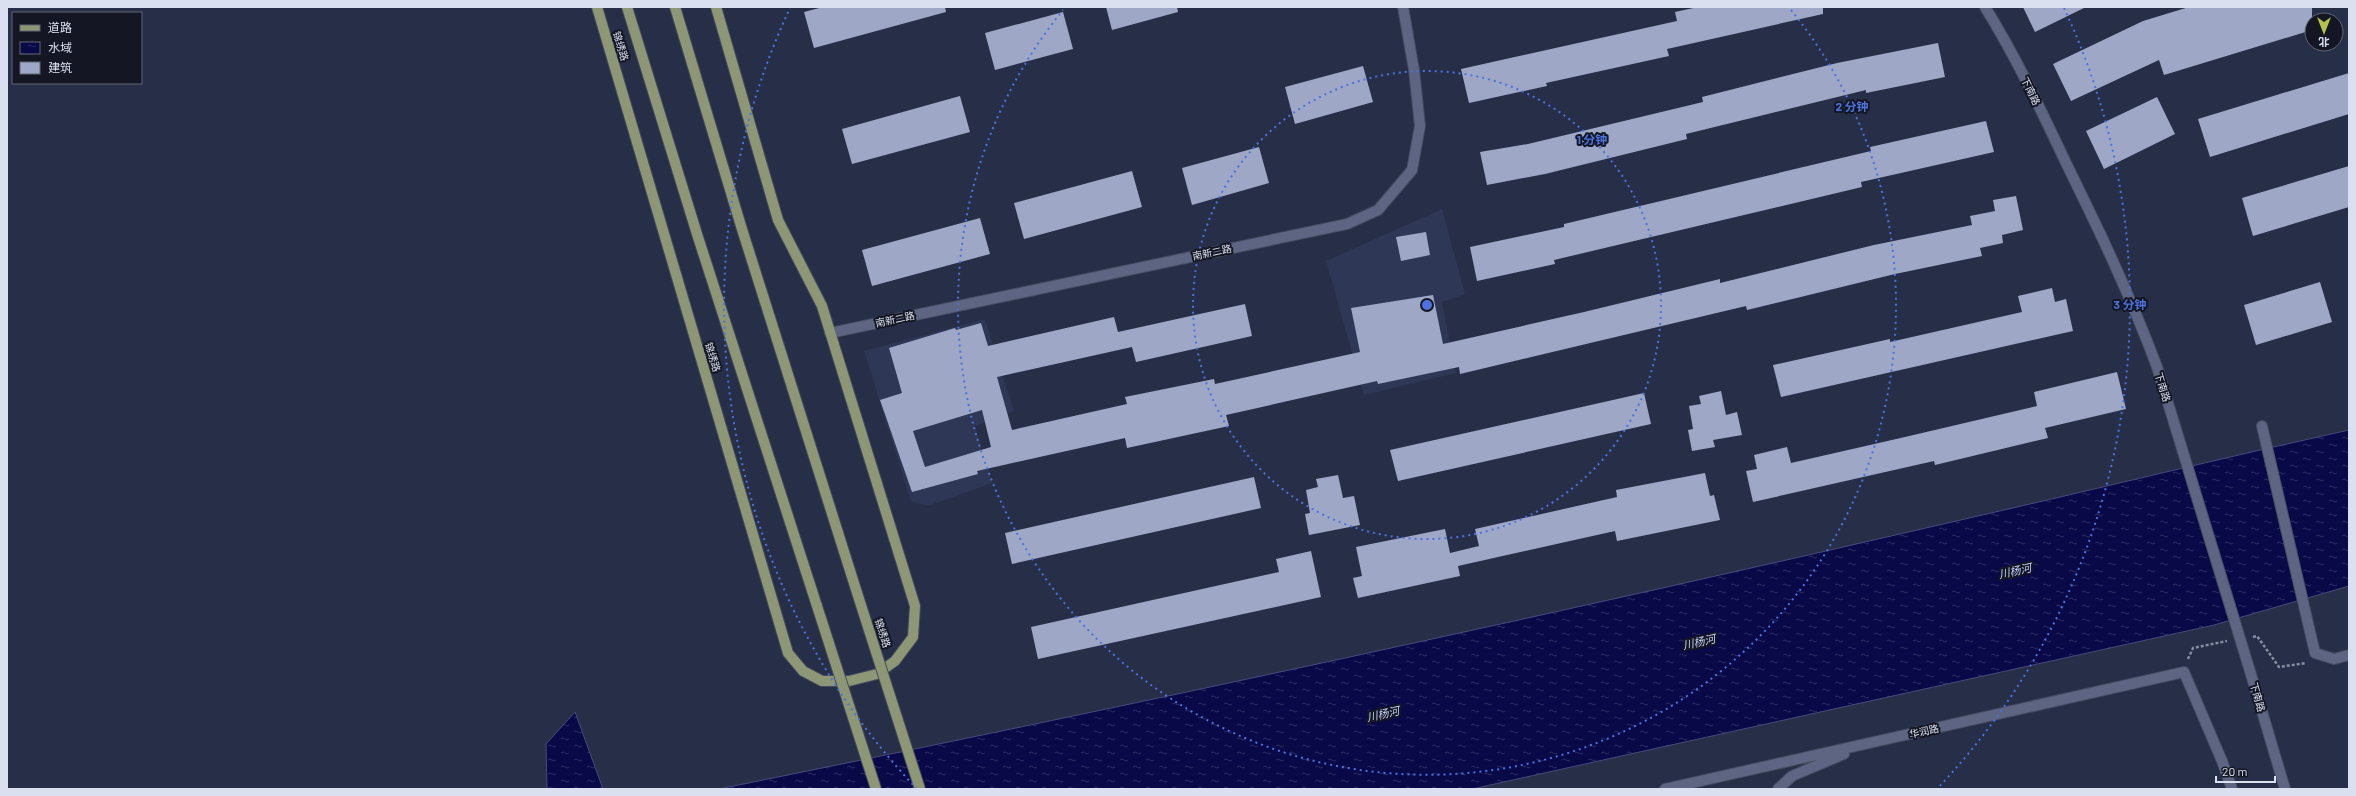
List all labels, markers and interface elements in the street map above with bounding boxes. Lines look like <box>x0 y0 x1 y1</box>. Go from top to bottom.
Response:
legend <box>12 12 142 84</box>
north arrow <box>2304 12 2344 52</box>
text: 道路 <box>48 20 72 34</box>
street label: 锦绣路 <box>611 30 631 62</box>
text: 北 <box>2319 36 2330 49</box>
text: 水域 <box>48 40 72 54</box>
text: 建筑 <box>48 60 72 74</box>
street label: 下南路 <box>2019 75 2043 107</box>
text: 2 分钟 <box>1835 99 1869 113</box>
text: 1 分钟 <box>1577 132 1607 146</box>
street label: 南新二路 <box>1191 242 1233 262</box>
text: 3 分钟 <box>2114 297 2146 311</box>
centre of rings <box>1420 298 1434 312</box>
street label: 南新二路 <box>874 309 916 329</box>
street label: 锦绣路 <box>703 341 723 373</box>
street label: 下南路 <box>2153 371 2173 403</box>
water label: 川杨河 <box>1997 560 2034 581</box>
street label: 锦绣路 <box>873 617 893 649</box>
water label: 川杨河 <box>1681 631 1718 652</box>
street label: 下南路 <box>2248 681 2268 713</box>
water label: 川杨河 <box>1365 703 1402 724</box>
street label: 华润路 <box>1908 722 1940 740</box>
scale bar <box>2216 758 2275 784</box>
text: 20 m <box>2222 764 2248 778</box>

